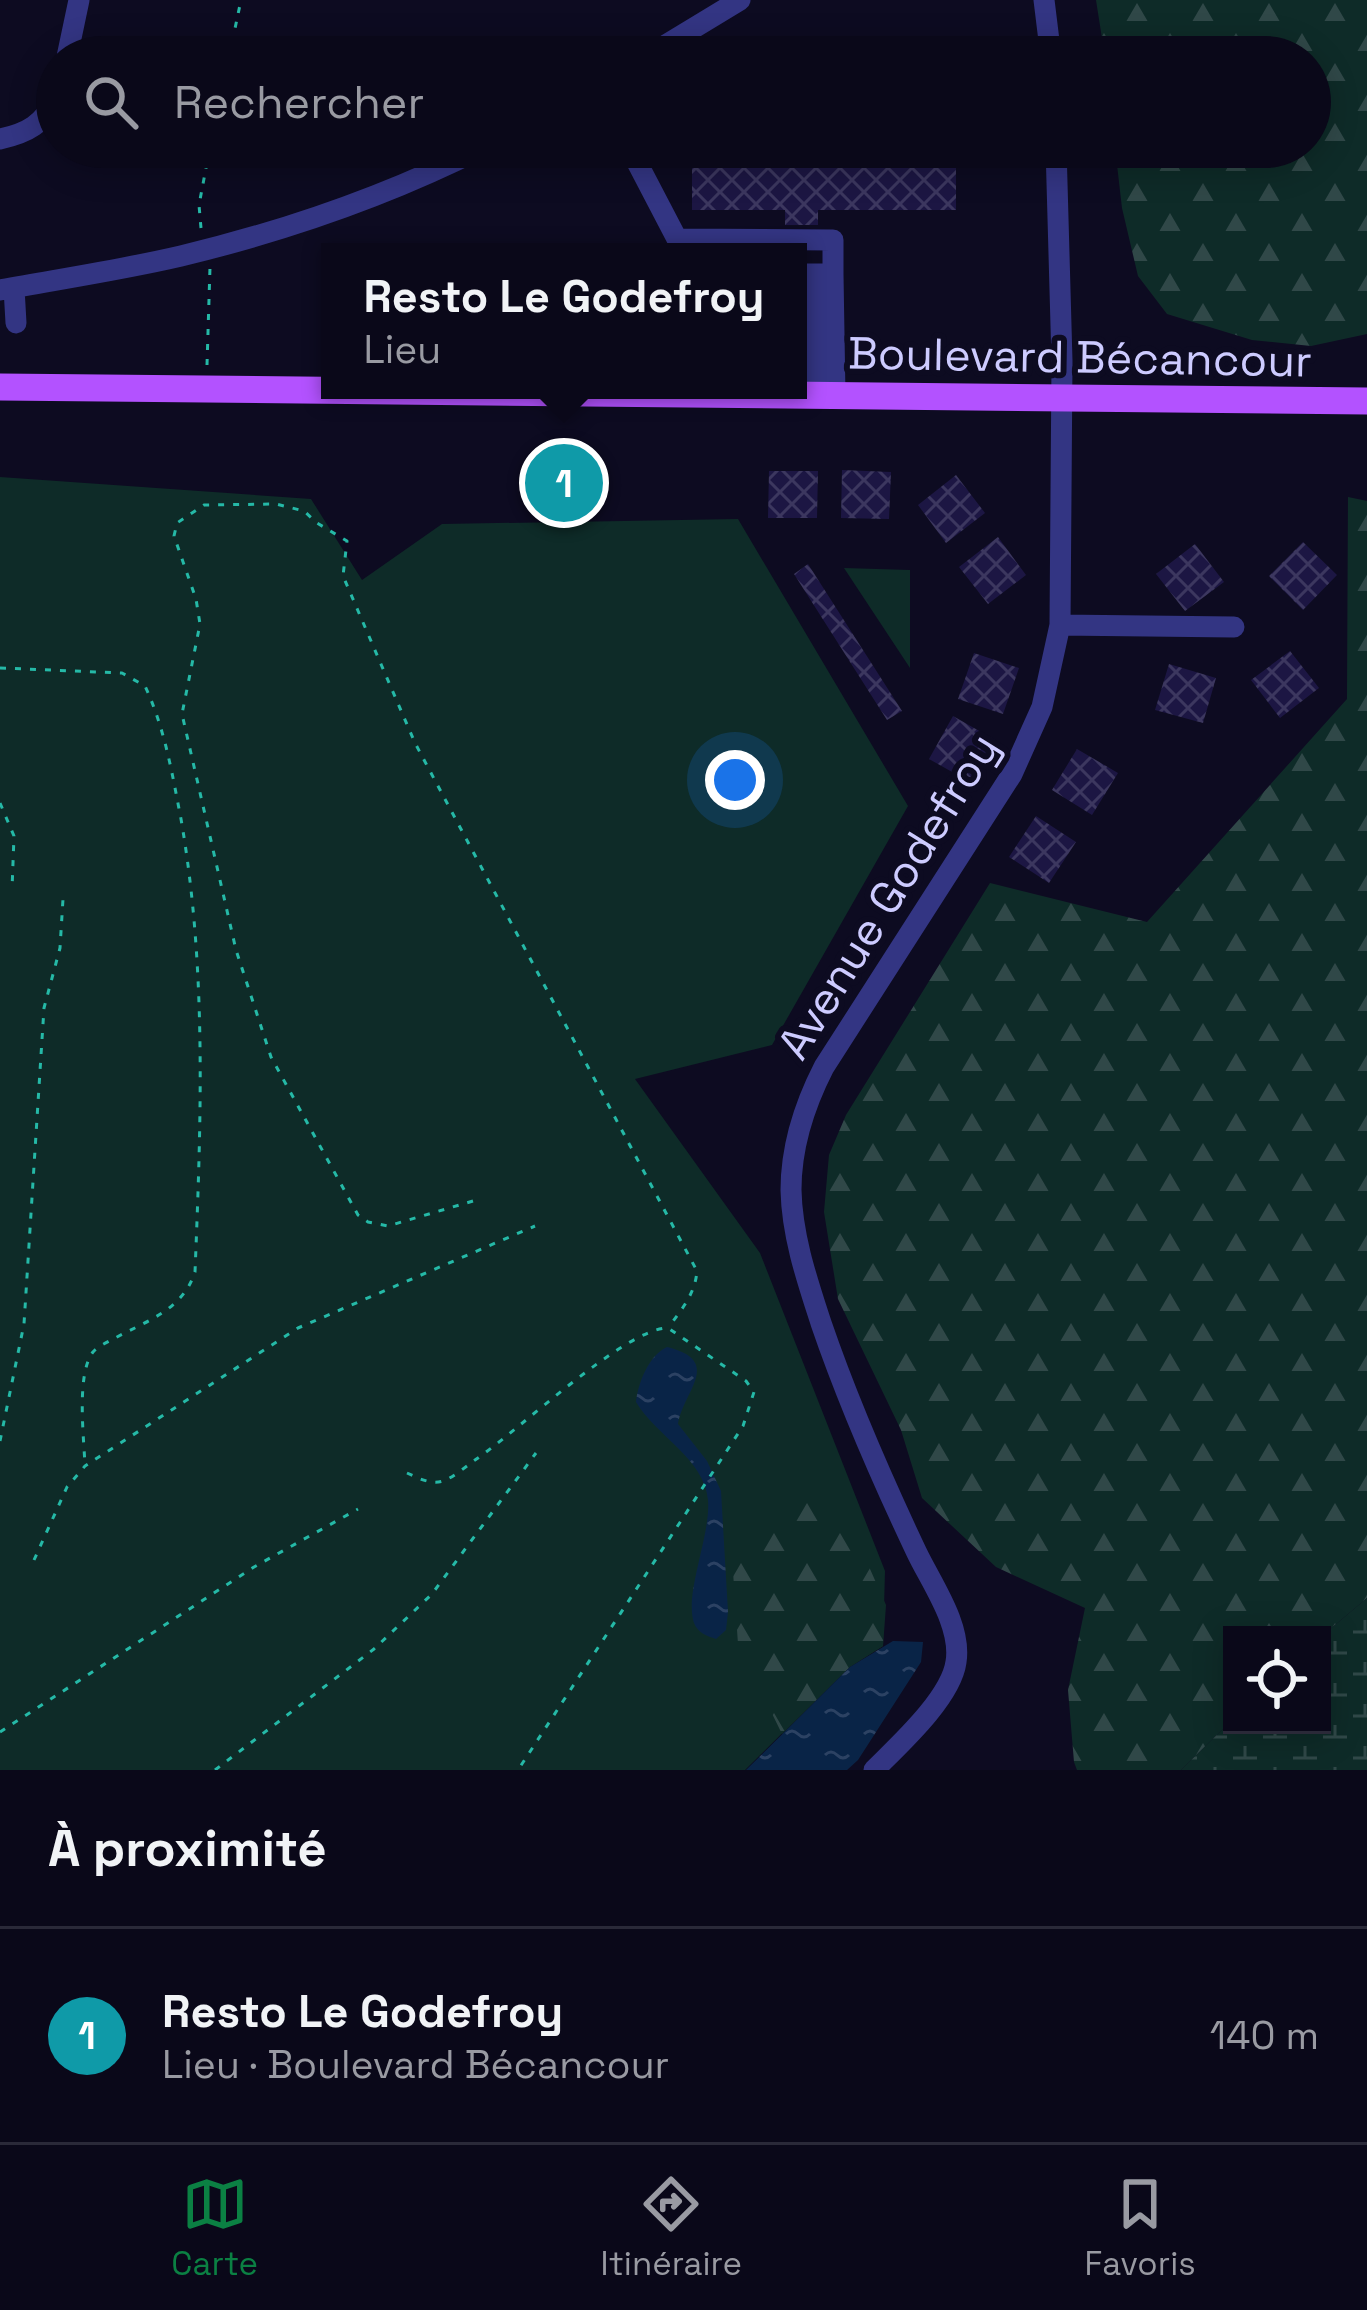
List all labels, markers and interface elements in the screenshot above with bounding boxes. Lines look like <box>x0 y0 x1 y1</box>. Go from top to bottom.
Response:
search box <box>36 36 1331 168</box>
icon: search <box>78 69 144 135</box>
text: Rechercher <box>174 74 424 131</box>
popup <box>321 243 807 399</box>
text: Resto Le Godefroy <box>363 268 765 325</box>
street label: Boulevard Bécancour <box>848 324 1312 390</box>
text: Lieu <box>363 325 441 374</box>
pin: 1 <box>525 438 603 528</box>
street label: Avenue Godefroy <box>765 722 1011 1070</box>
your location <box>705 750 765 810</box>
map controls <box>1223 1626 1331 1734</box>
button: locate <box>1223 1626 1331 1734</box>
text: À proximité <box>48 1816 327 1881</box>
text: Resto Le Godefroy <box>162 1983 563 2040</box>
text: 1 <box>78 2011 96 2060</box>
text: 140 m <box>1210 2011 1319 2060</box>
text: Lieu · Boulevard Bécancour <box>162 2040 669 2089</box>
tab: Carte <box>171 2171 258 2285</box>
tab: Itinéraire <box>601 2171 742 2285</box>
tab: Favoris <box>1085 2171 1196 2285</box>

